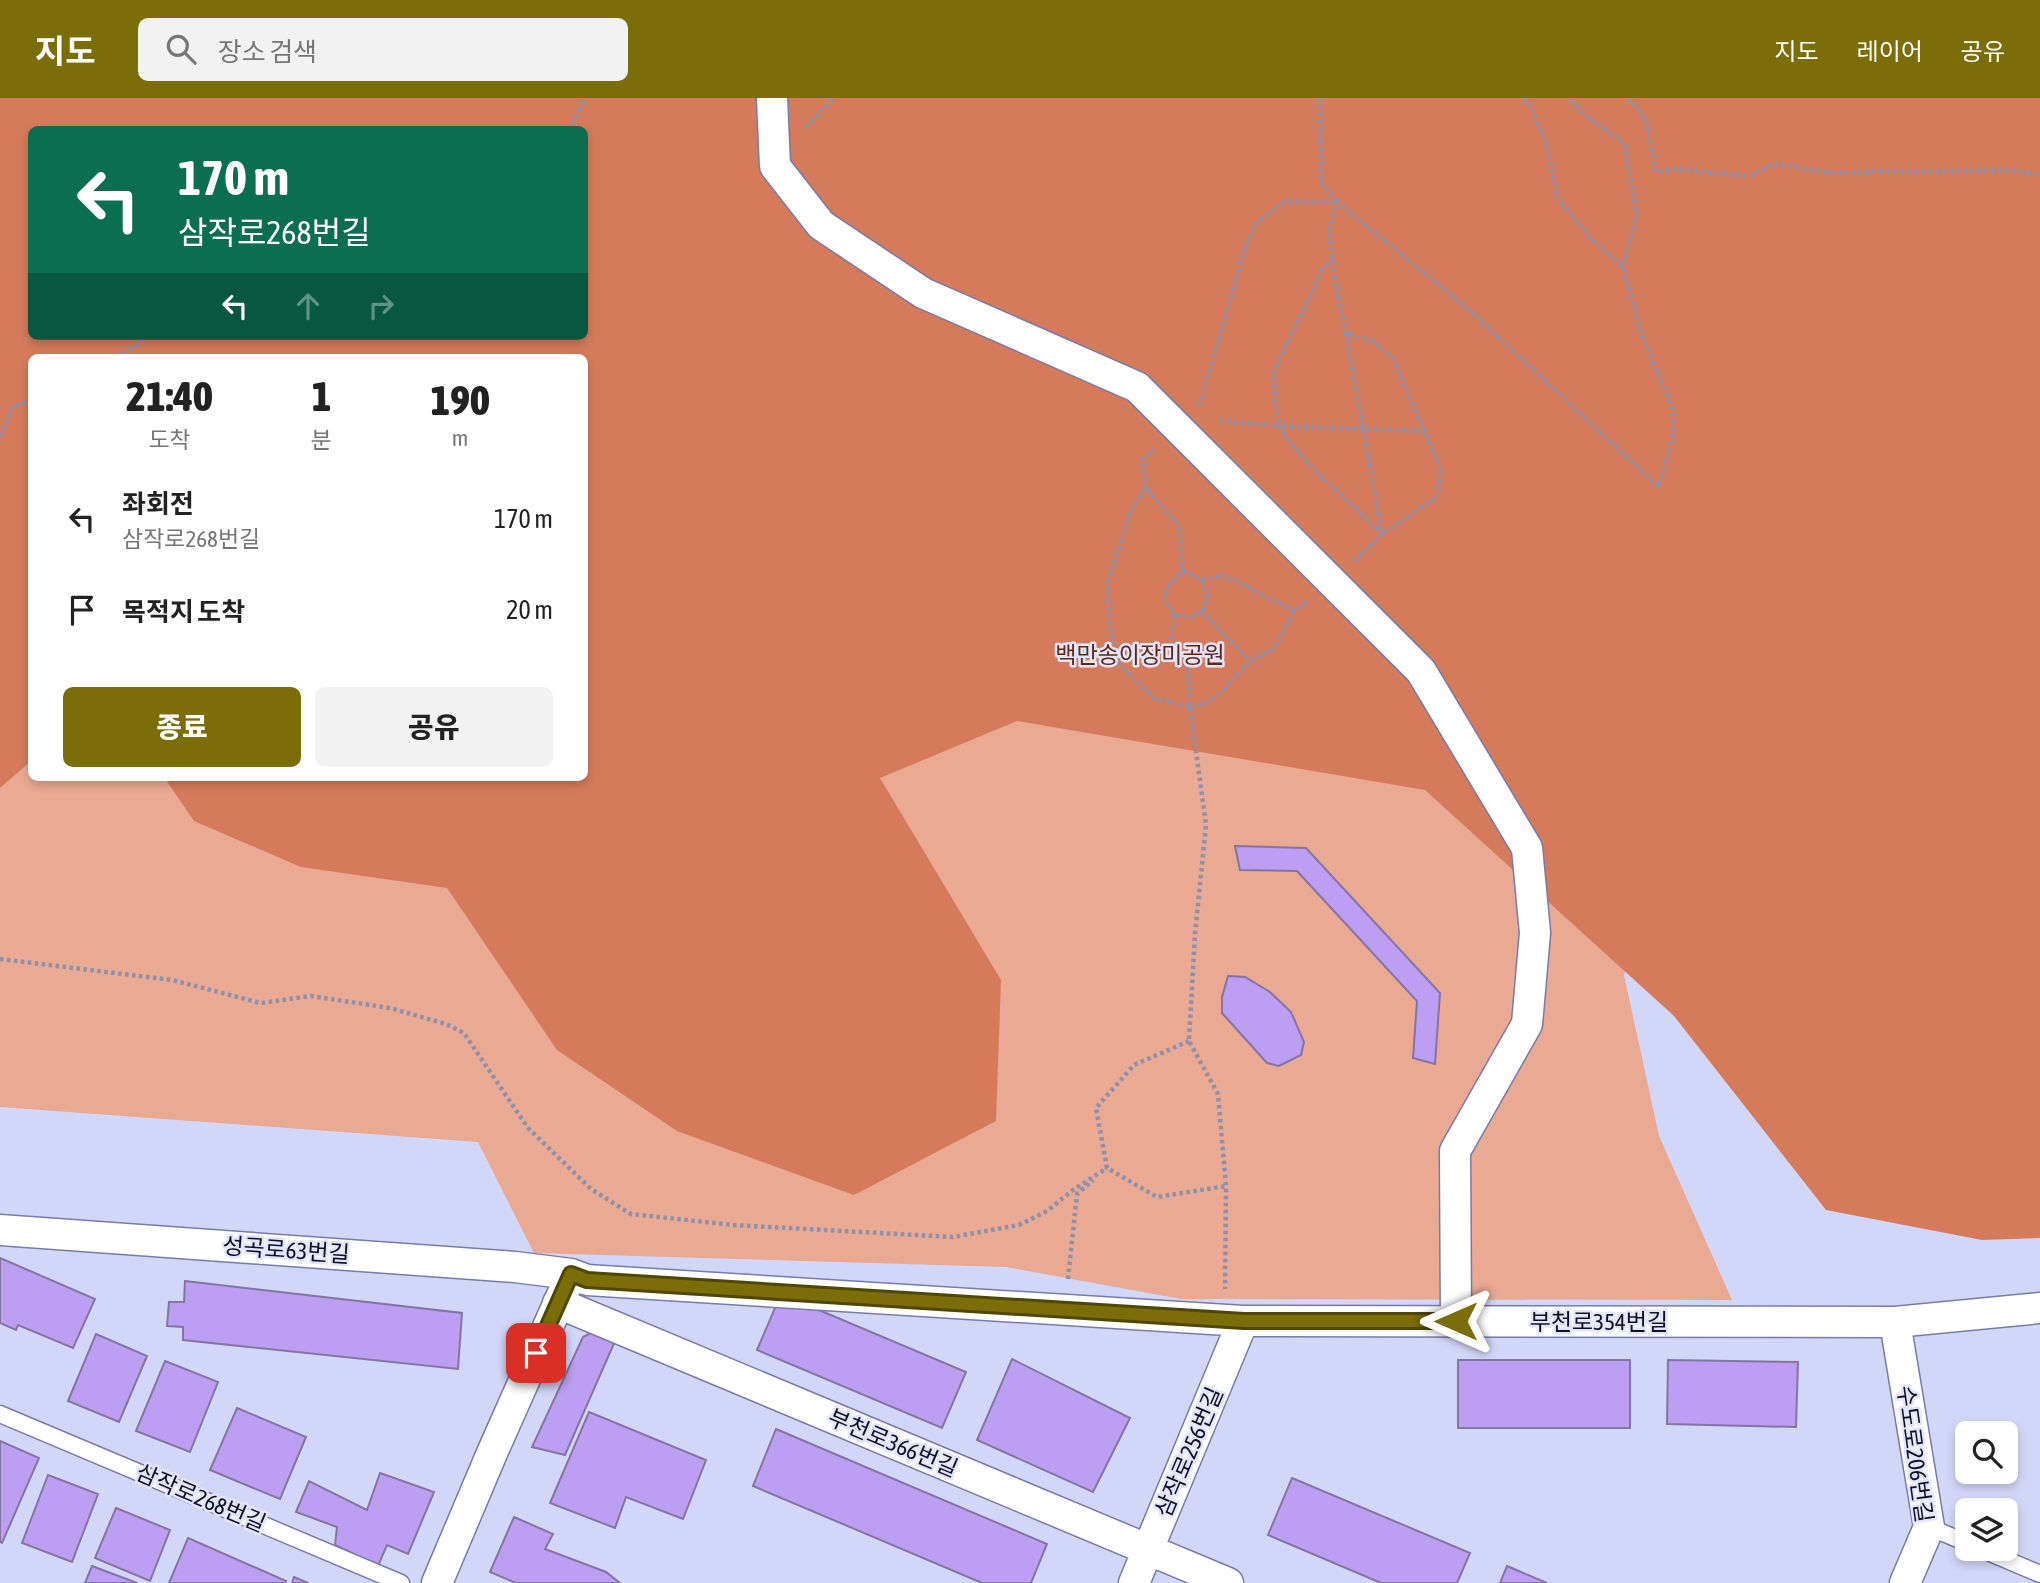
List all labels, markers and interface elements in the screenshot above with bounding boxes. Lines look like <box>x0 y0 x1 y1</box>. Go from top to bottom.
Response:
search box <box>138 18 628 81</box>
icon: search <box>162 30 200 68</box>
text: 지도 <box>35 32 96 70</box>
text: 장소 검색 <box>218 37 317 67</box>
text: 지도 <box>1774 38 1819 65</box>
text: 레이어 <box>1857 38 1923 65</box>
text: 공유 <box>1961 38 2005 65</box>
text: 170 m <box>178 149 289 205</box>
icon: left <box>63 154 154 245</box>
text: 삼작로268번길 <box>178 214 370 251</box>
icon: left <box>216 287 254 325</box>
icon: ahead <box>289 287 327 325</box>
icon: right <box>362 287 400 325</box>
text: 21:40 <box>126 372 213 420</box>
text: 1 <box>312 372 331 420</box>
text: 190 <box>430 376 490 424</box>
text: m <box>452 425 468 451</box>
text: 도착 <box>148 427 191 453</box>
text: 분 <box>311 427 332 453</box>
text: 좌회전 <box>122 489 194 519</box>
icon: left <box>63 500 101 538</box>
text: 170 m <box>494 504 553 534</box>
text: 삼작로268번길 <box>122 526 260 552</box>
icon: arrive <box>63 591 101 629</box>
text: 20 m <box>506 595 553 625</box>
text: 목적지 도착 <box>122 597 245 627</box>
park label: 백만송이장미공원 <box>1055 642 1225 668</box>
button: 종료 <box>63 687 301 767</box>
button: 공유 <box>315 687 553 767</box>
street label: 성곡로63번길 <box>222 1233 350 1267</box>
position arrow <box>1419 1284 1493 1358</box>
street label: 부천로354번길 <box>1530 1309 1668 1335</box>
pin <box>506 1323 566 1383</box>
icon: arrive <box>517 1334 555 1372</box>
street label: 삼작로256번길 <box>1150 1383 1228 1521</box>
street label: 수도로206번길 <box>1893 1384 1937 1524</box>
street label: 부천로366번길 <box>824 1404 962 1482</box>
map controls <box>1955 1421 2018 1561</box>
button: search <box>1955 1421 2018 1484</box>
street label: 삼작로268번길 <box>132 1459 270 1537</box>
button: layers <box>1955 1498 2018 1561</box>

